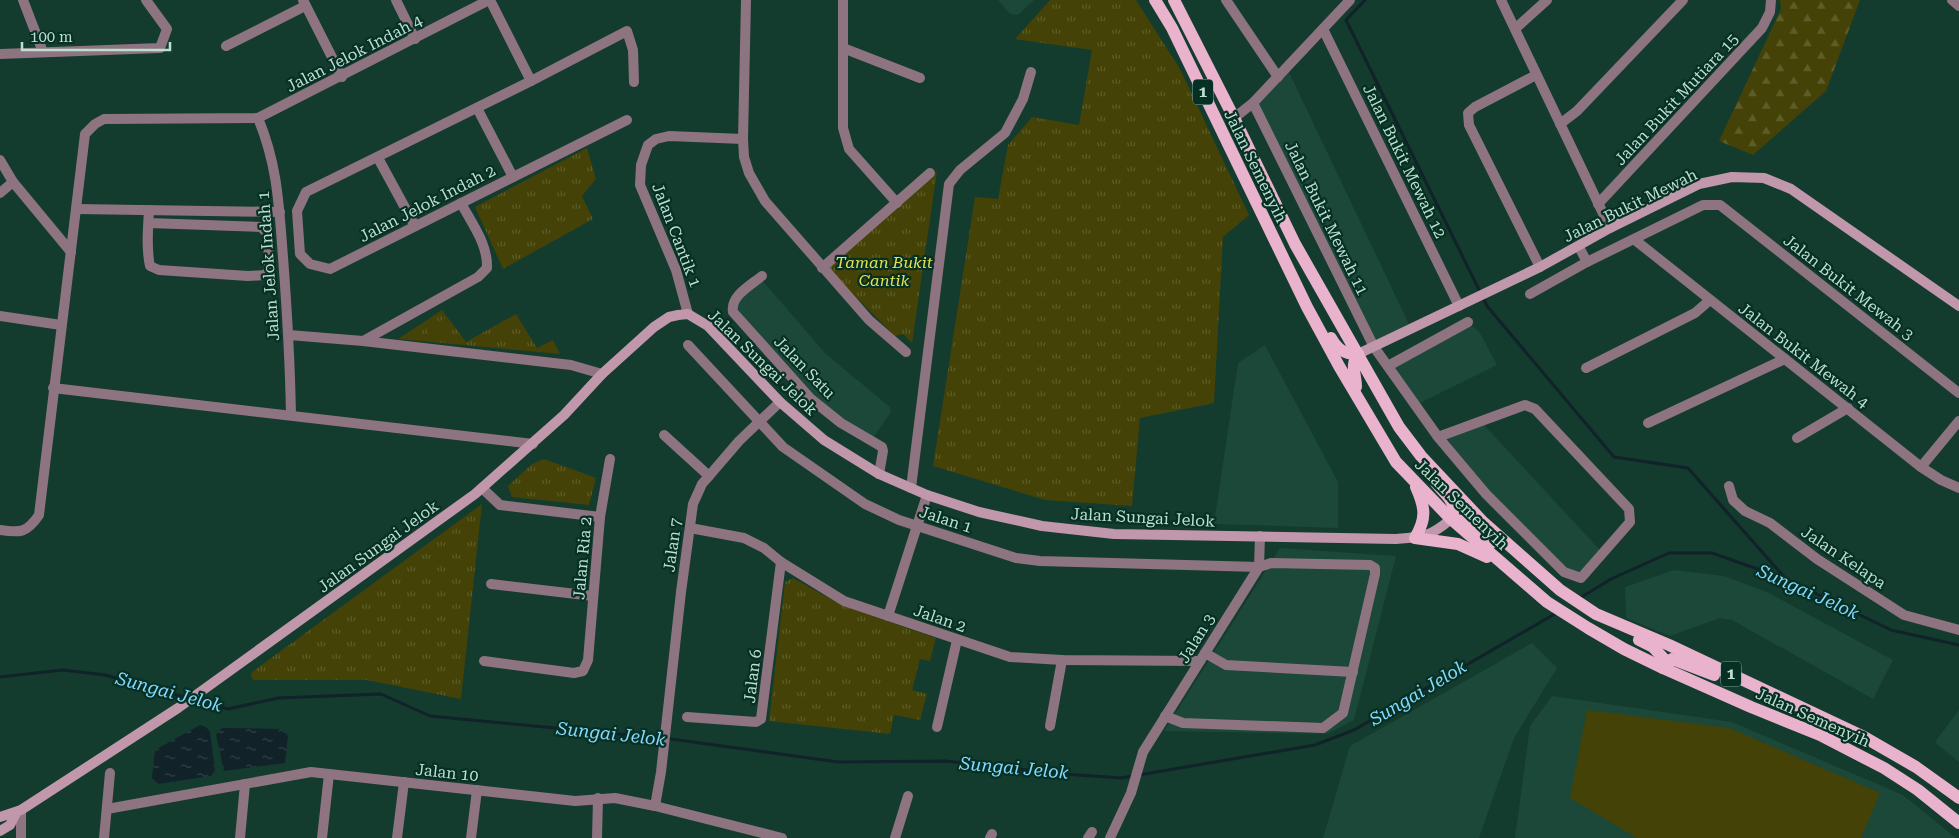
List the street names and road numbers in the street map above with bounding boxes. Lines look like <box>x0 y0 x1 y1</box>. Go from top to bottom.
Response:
street label: Jalan Jelok Indah 4 <box>283 11 426 96</box>
street label: Jalan Bukit Mutiara 15 <box>1610 30 1742 169</box>
road number: 1 <box>1193 80 1213 104</box>
street label: Jalan Bukit Mewah 12 <box>1359 81 1450 241</box>
street label: Jalan Semenyih <box>1220 107 1291 226</box>
street label: Jalan Bukit Mewah 11 <box>1281 138 1372 298</box>
street label: Jalan Jelok Indah 2 <box>356 161 499 246</box>
street label: Jalan Bukit Mewah <box>1560 165 1700 246</box>
street label: Jalan Cantik 1 <box>648 180 705 290</box>
street label: Jalan Jelok Indah 1 <box>254 190 283 342</box>
street label: Jalan Bukit Mewah 3 <box>1780 231 1918 344</box>
street label: Jalan Bukit Mewah 4 <box>1735 299 1873 412</box>
street label: Jalan Sungai Jelok <box>704 305 821 419</box>
street label: Jalan Satu <box>770 332 839 403</box>
street label: Jalan Semenyih <box>1411 455 1512 554</box>
street label: Jalan Sungai Jelok <box>314 496 442 597</box>
street label: Jalan 1 <box>917 502 975 537</box>
street label: Jalan Sungai Jelok <box>1070 504 1216 531</box>
street label: Jalan Ria 2 <box>569 516 596 600</box>
street label: Jalan 7 <box>659 517 686 573</box>
street label: Jalan Kelapa <box>1798 522 1890 593</box>
street label: Jalan 2 <box>911 601 969 636</box>
street label: Jalan 3 <box>1174 610 1219 666</box>
street label: Jalan 6 <box>740 648 765 704</box>
road number: 1 <box>1721 662 1741 686</box>
street label: Jalan Semenyih <box>1753 684 1873 751</box>
street label: Jalan 10 <box>415 760 479 785</box>

